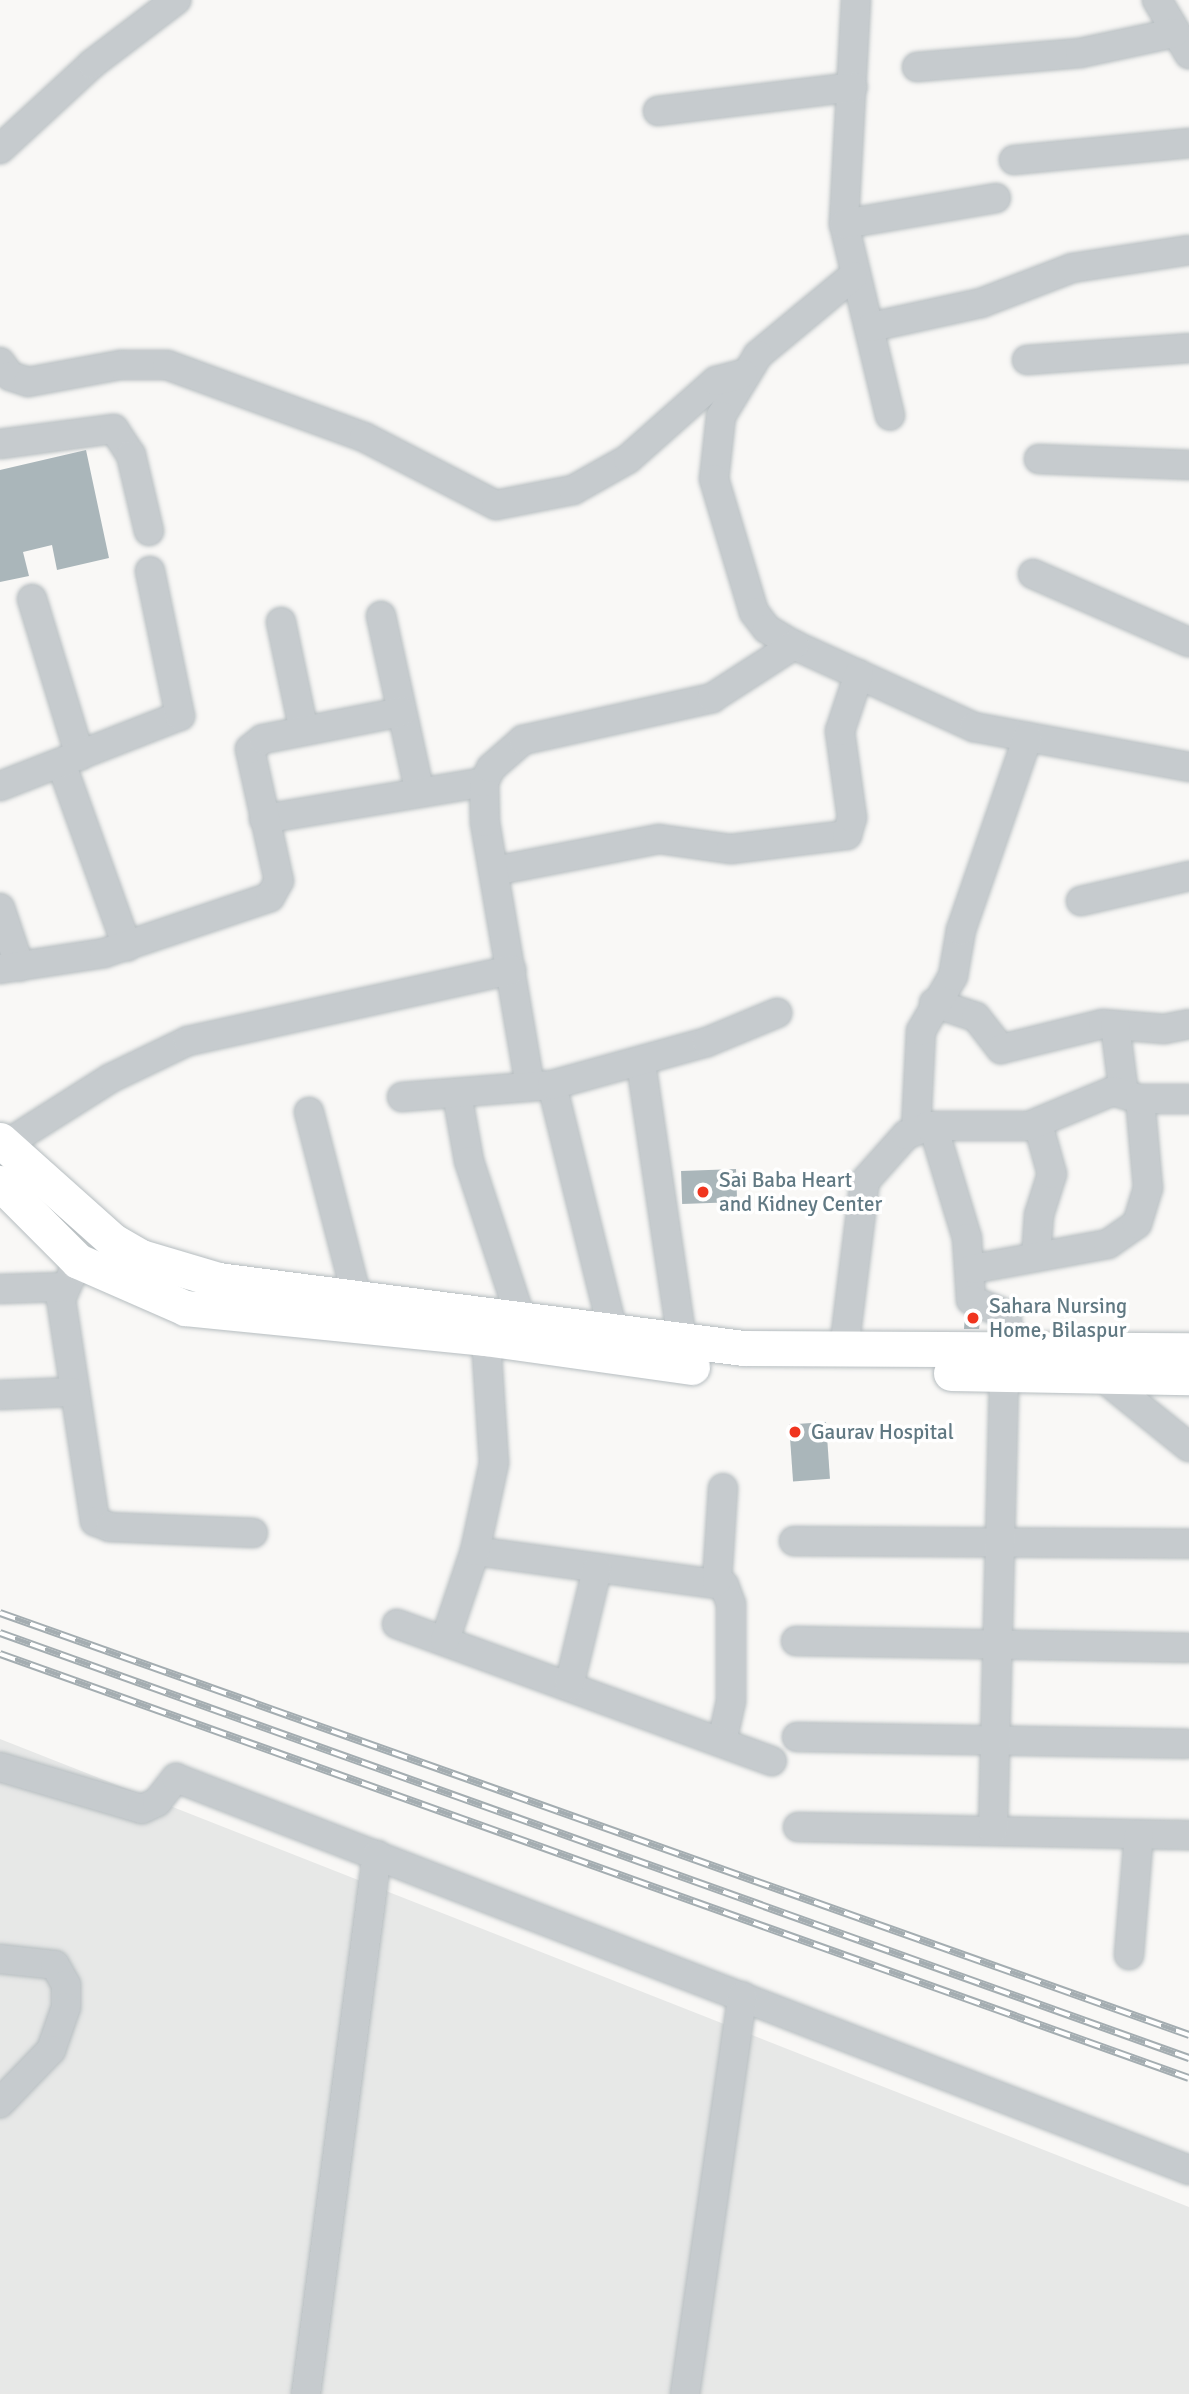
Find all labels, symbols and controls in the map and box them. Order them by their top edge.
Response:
place label: Sai Baba Heart and Kidney Center [719,1167,882,1217]
marker: Sai Baba Heart and Kidney Center [693,1182,713,1202]
place label: Sahara Nursing Home, Bilaspur [989,1293,1127,1343]
marker: Sahara Nursing Home, Bilaspur [963,1308,983,1328]
place label: Gaurav Hospital [811,1419,954,1445]
marker: Gaurav Hospital [785,1422,805,1442]

